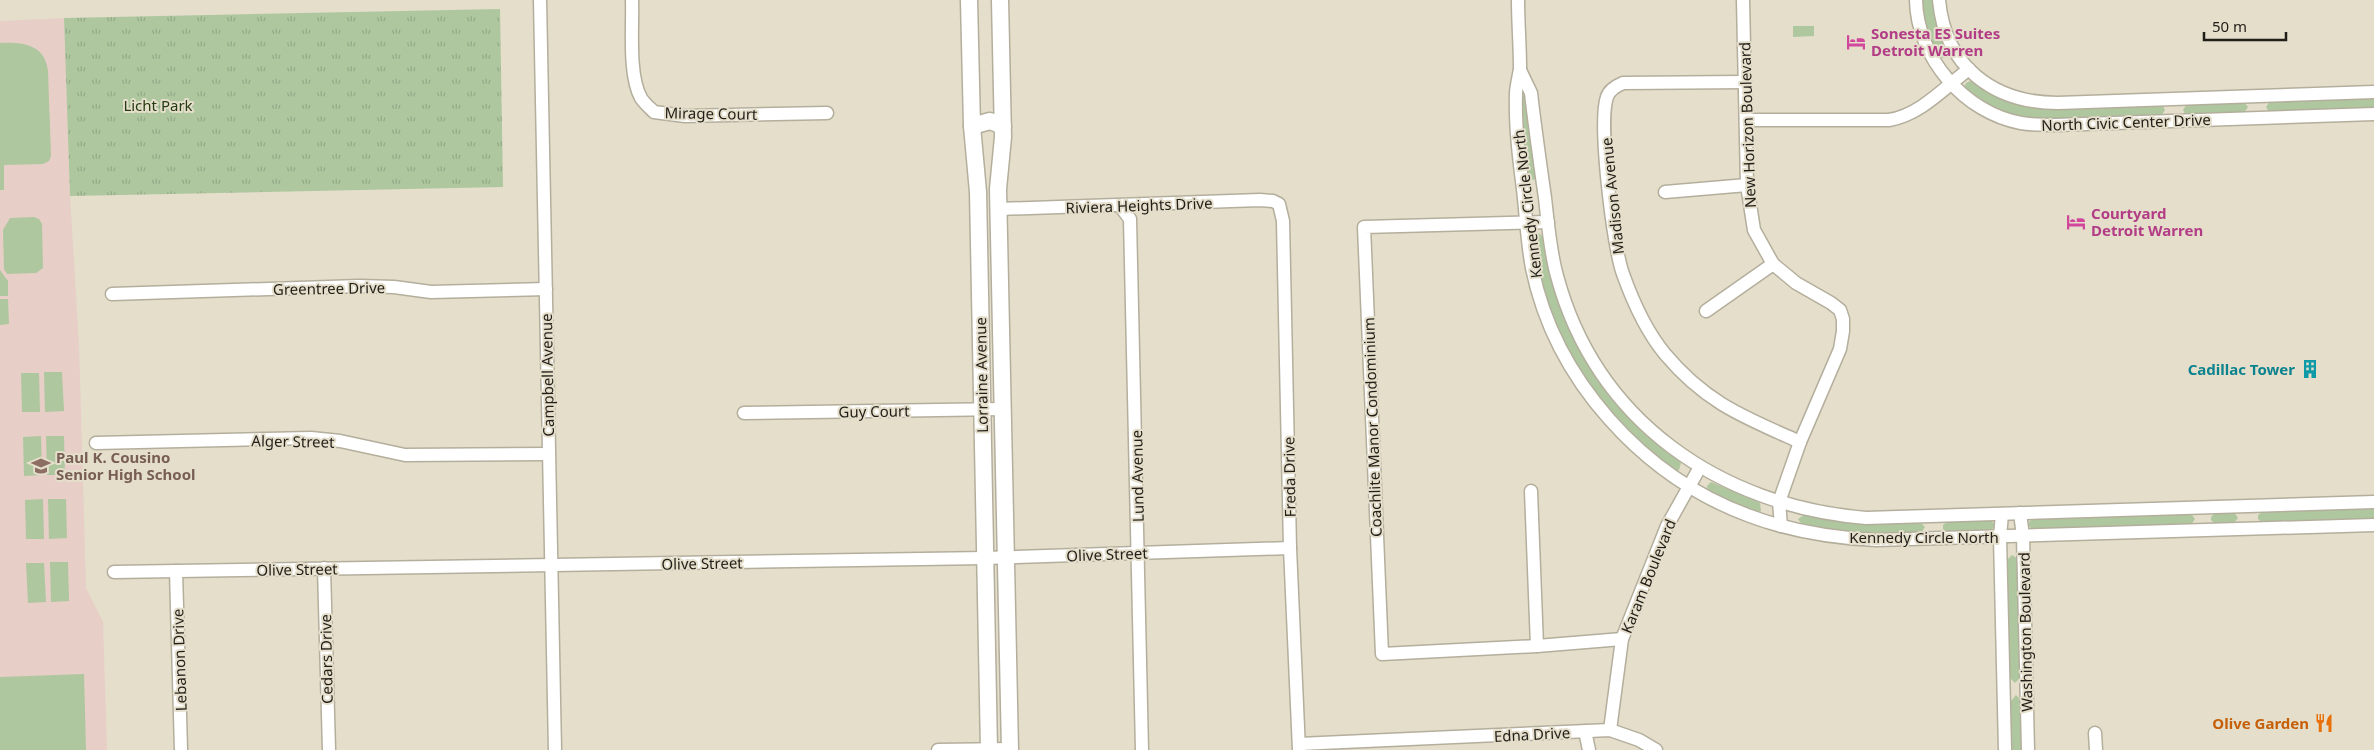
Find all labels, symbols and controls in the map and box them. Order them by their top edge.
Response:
scale bar [2204,10,2286,42]
text: 50 m [2212,16,2247,36]
place label: Sonesta ES Suites Detroit Warren [1871,23,2000,60]
hotel icon: Sonesta ES Suites Detroit Warren [1845,31,1867,53]
street label: New Horizon Boulevard [1734,42,1760,208]
park label: Licht Park [123,95,193,115]
street label: Mirage Court [664,102,758,124]
street label: North Civic Center Drive [2041,109,2211,135]
street label: Kennedy Circle North [1508,129,1546,279]
street label: Madison Avenue [1596,137,1628,255]
street label: Riviera Heights Drive [1065,192,1213,218]
place label: Courtyard Detroit Warren [2091,203,2203,240]
hotel icon: Courtyard Detroit Warren [2065,211,2087,233]
street label: Greentree Drive [273,277,385,299]
street label: Campbell Avenue [536,313,558,437]
street label: Lorraine Avenue [970,317,992,433]
street label: Coachlite Manor Condominium [1358,317,1386,537]
building icon: Cadillac Tower [2299,358,2321,380]
place label: Cadillac Tower [2188,359,2295,379]
street label: Guy Court [838,400,910,422]
street label: Alger Street [251,430,335,452]
street label: Lund Avenue [1126,430,1148,522]
street label: Freda Drive [1278,436,1300,518]
place label: Paul K. Cousino Senior High School [56,447,196,484]
school or university icon: Paul K. Cousino Senior High School [30,455,52,477]
street label: Karam Boulevard [1616,516,1680,636]
street label: Kennedy Circle North [1849,527,1999,547]
street label: Olive Street [1066,543,1149,565]
street label: Olive Street [661,552,743,574]
street label: Washington Boulevard [2014,552,2036,712]
street label: Olive Street [256,558,338,580]
street label: Lebanon Drive [167,608,191,712]
street label: Cedars Drive [315,614,337,704]
restaurant icon: Olive Garden [2313,712,2335,734]
place label: Olive Garden [2212,713,2309,733]
street label: Edna Drive [1493,722,1571,746]

